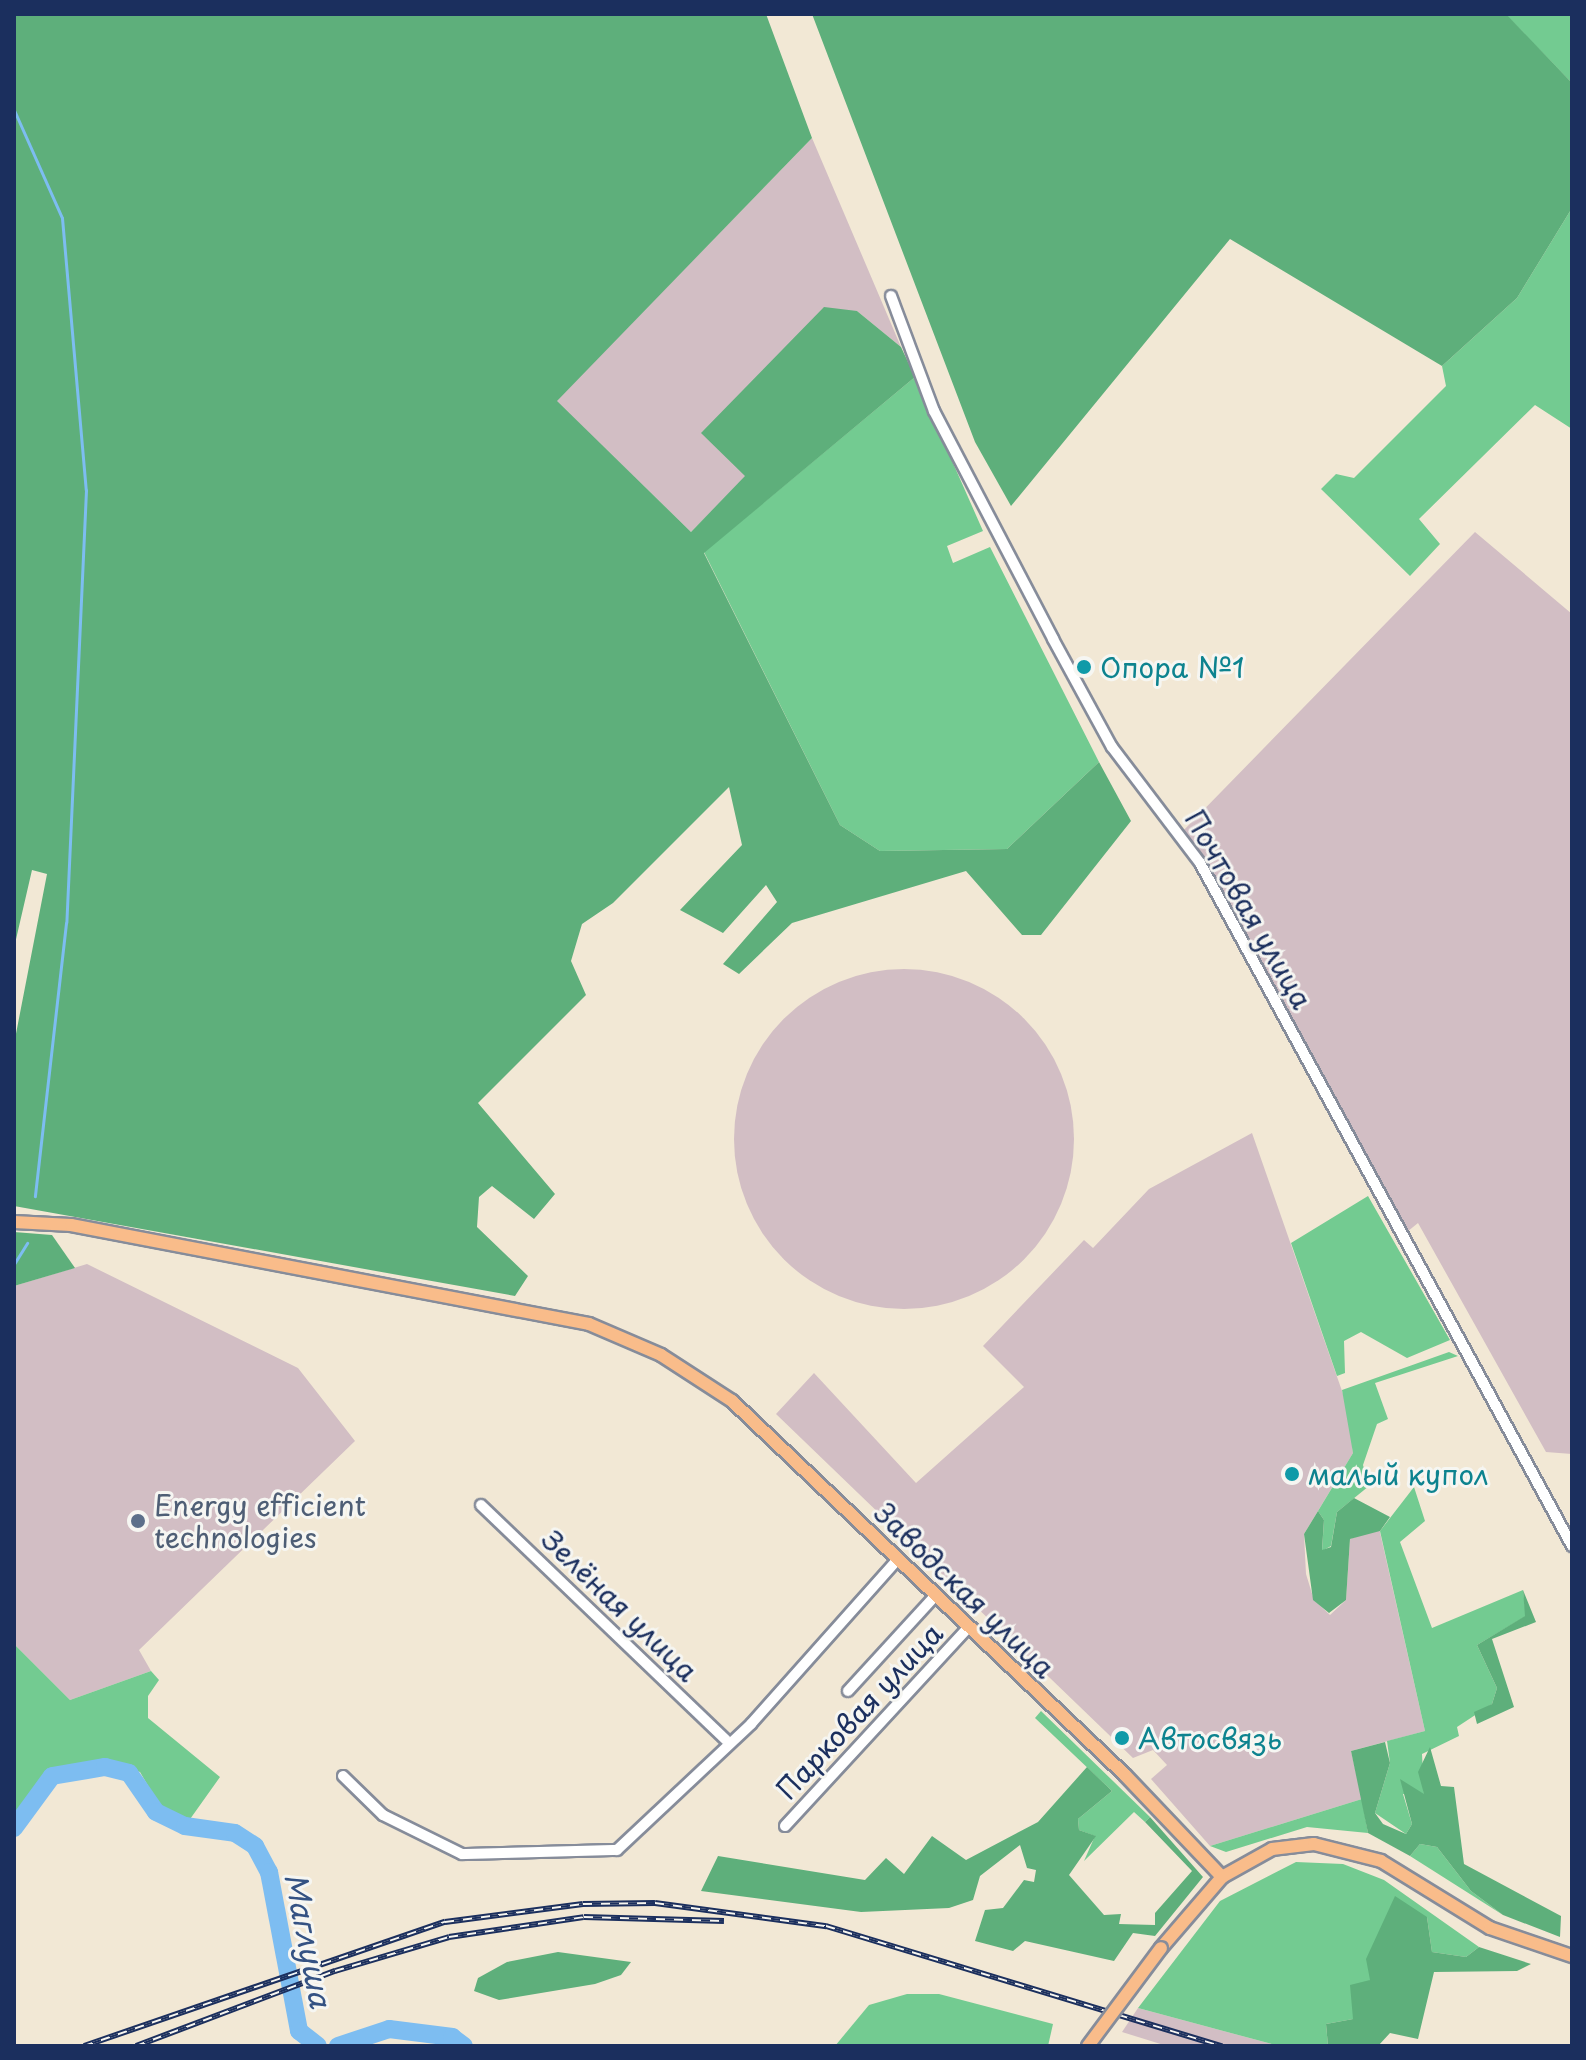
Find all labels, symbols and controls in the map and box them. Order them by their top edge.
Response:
place label: Опора №1 [1100,650,1244,684]
marker: Опора №1 [1075,658,1093,676]
street label: Почтовая улица [1178,804,1320,1014]
place label: малый купол [1308,1457,1489,1491]
marker: малый купол [1283,1465,1301,1483]
place label: Energy efficient technologies [154,1488,368,1554]
street label: Заводская улица [868,1495,1062,1685]
marker: Energy efficient technologies [129,1512,147,1530]
street label: Зелёная улица [535,1522,705,1688]
street label: Парковая улица [769,1616,949,1806]
place label: Автосвязь [1138,1721,1282,1755]
marker: Автосвязь [1113,1729,1131,1747]
water label: Маглуша [278,1869,340,2011]

